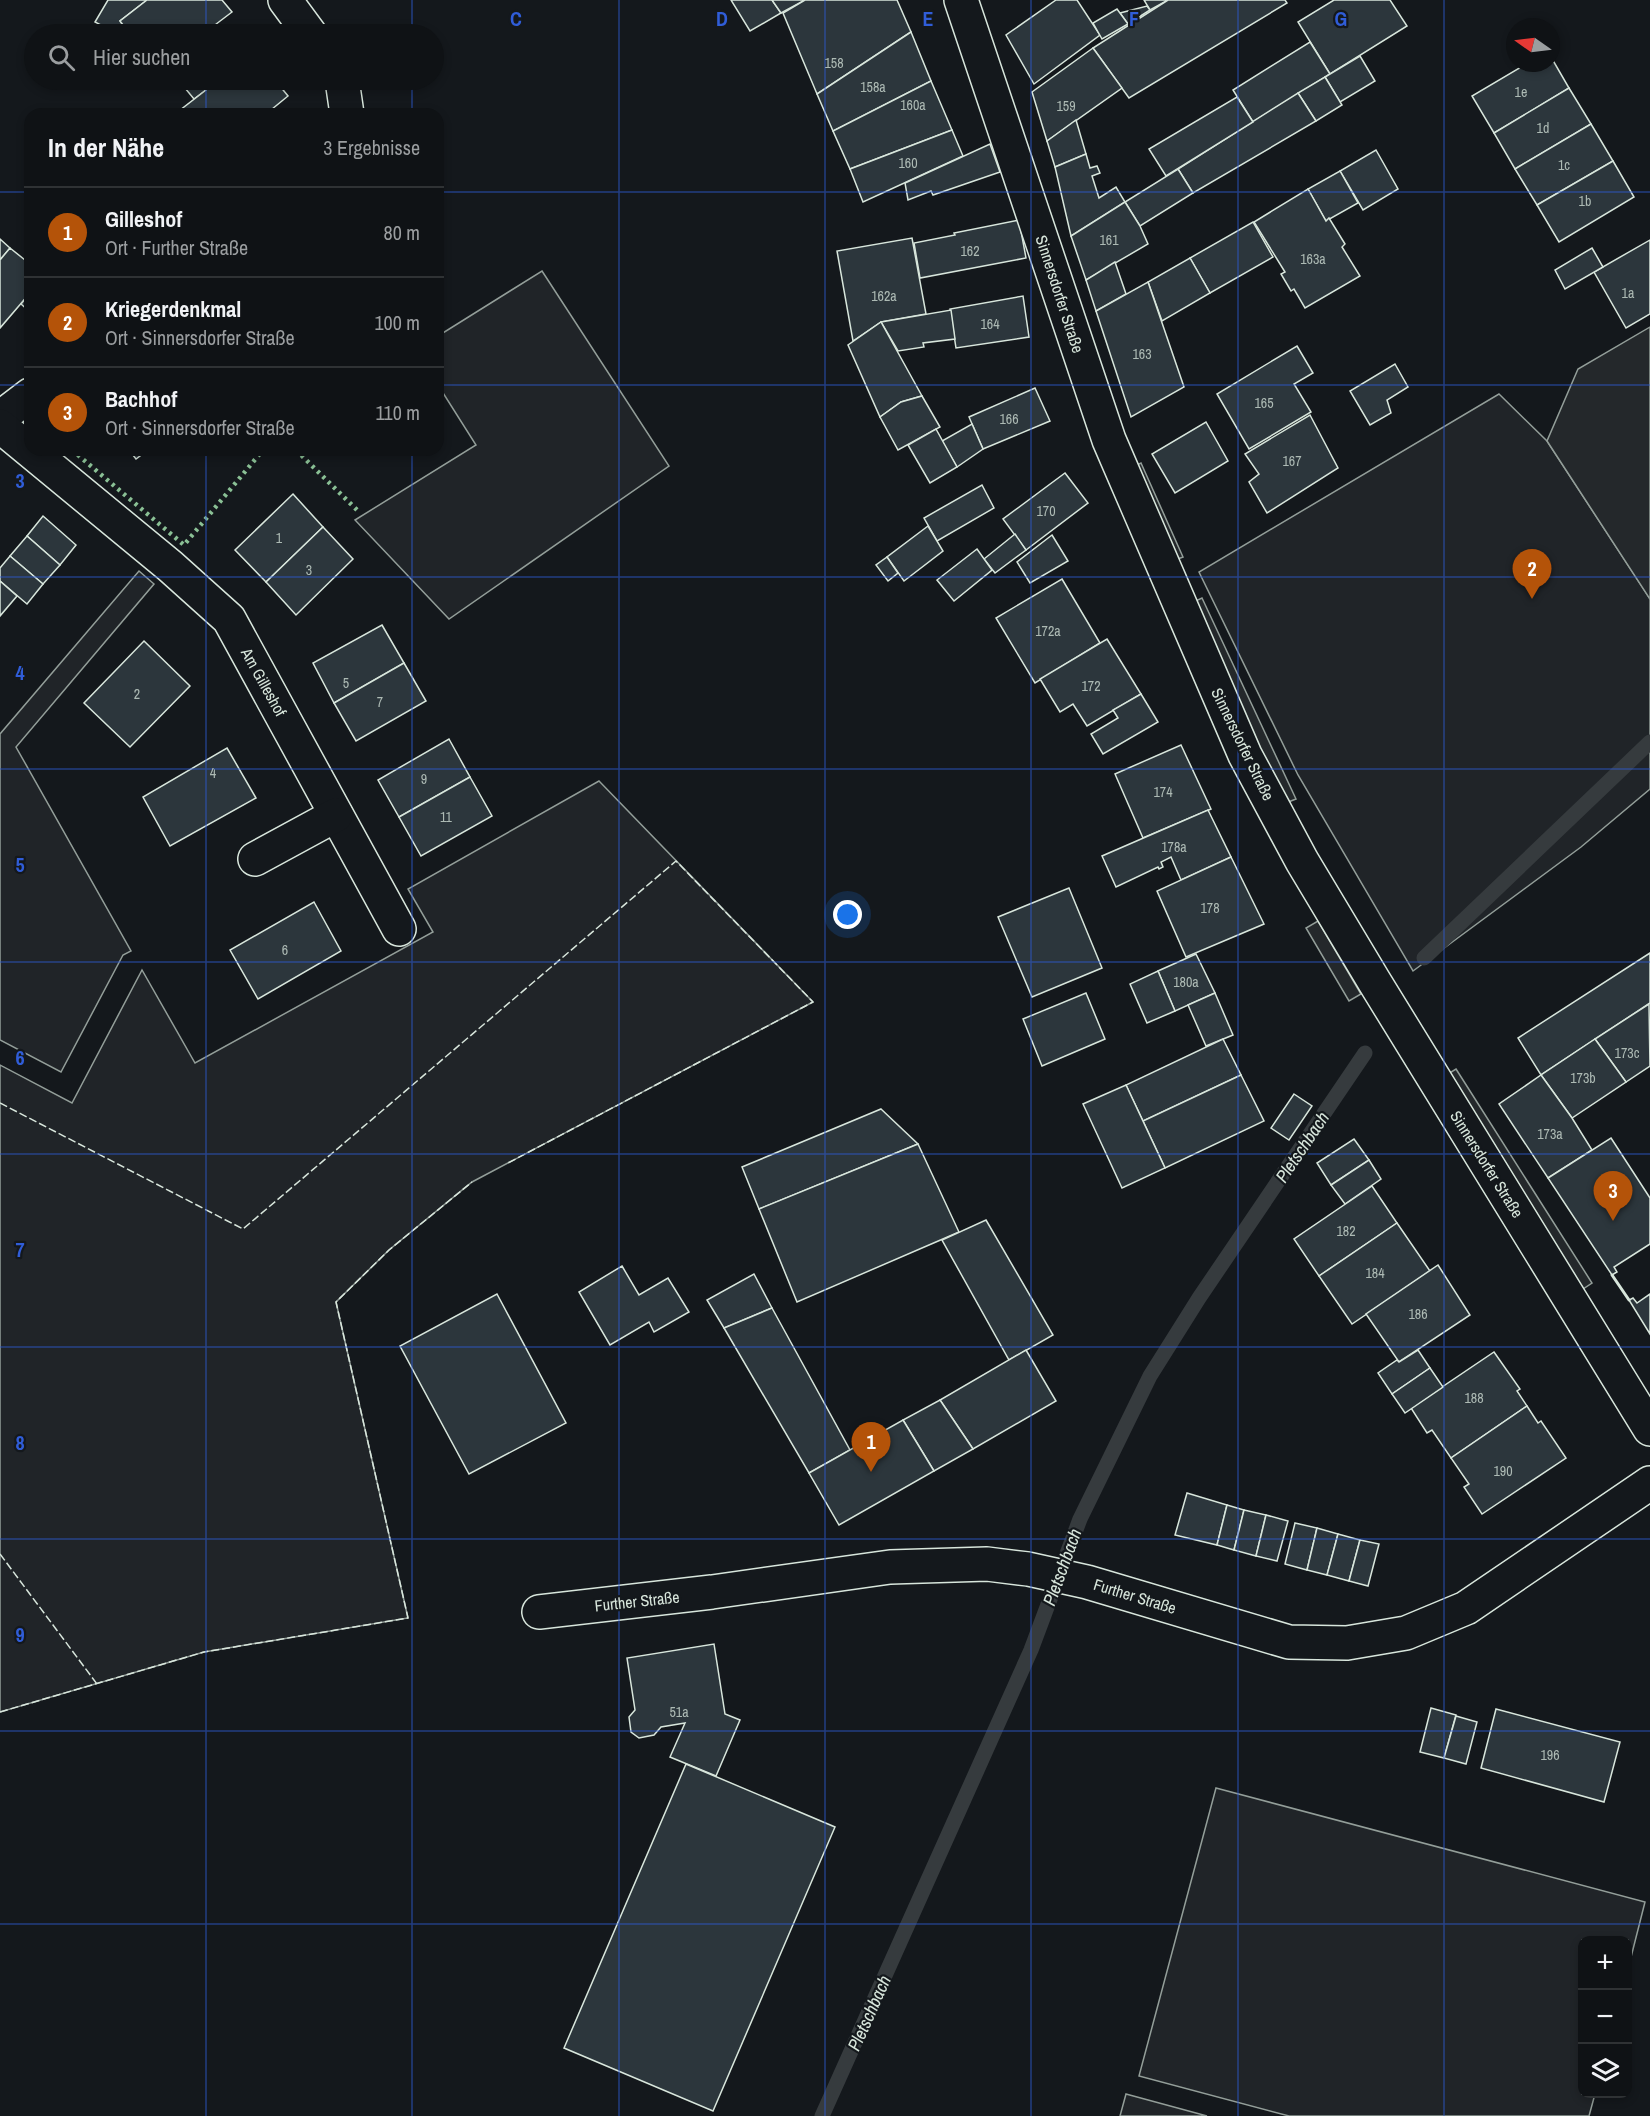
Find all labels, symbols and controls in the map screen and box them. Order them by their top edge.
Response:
text: C [510,5,522,32]
text: D [716,5,728,32]
text: E [923,5,934,32]
text: F [1129,5,1139,32]
text: G [1335,5,1347,32]
north arrow [1506,18,1560,72]
search box [24,24,444,90]
icon: search [45,41,78,74]
text: Hier suchen [93,42,190,72]
house number: 158 [824,54,844,72]
house number: 158a [860,78,886,96]
house number: 1e [1515,83,1527,101]
house number: 160a [900,96,926,114]
house number: 159 [1056,97,1076,115]
house number: 1d [1537,119,1549,137]
text: In der Nähe [48,130,164,165]
text: 3 Ergebnisse [323,134,420,161]
house number: 160 [898,154,918,172]
house number: 1c [1558,156,1570,174]
house number: 1b [1579,192,1591,210]
text: Gilleshof [105,204,182,234]
text: 1 [63,219,72,246]
text: 80 m [384,219,420,246]
house number: 161 [1099,231,1119,249]
street label: Sinnersdorfer Straße [1031,232,1089,356]
text: Ort · Further Straße [105,234,248,261]
house number: 162 [960,242,980,260]
house number: 163a [1300,250,1326,268]
house number: 1a [1622,284,1635,302]
house number: 162a [871,287,897,305]
text: Kriegerdenkmal [105,294,241,324]
text: 2 [63,309,72,336]
text: 100 m [374,309,420,336]
house number: 164 [980,315,1000,333]
text: Ort · Sinnersdorfer Straße [105,324,295,351]
house number: 163 [1132,345,1152,363]
text: Bachhof [105,384,177,414]
house number: 165 [1254,394,1274,412]
text: 3 [63,399,72,426]
text: 110 m [376,399,420,426]
house number: 166 [999,410,1019,428]
text: Ort · Sinnersdorfer Straße [105,414,295,441]
house number: 167 [1282,452,1302,470]
text: 3 [15,467,25,494]
house number: 170 [1036,502,1056,520]
house number: 1 [276,529,283,547]
pin: 2 [1512,550,1552,599]
house number: 3 [306,561,312,579]
house number: 172a [1035,622,1061,640]
street label: Am Gilleshof [236,643,292,720]
text: 4 [15,659,25,686]
house number: 5 [343,674,349,692]
house number: 172 [1081,677,1101,695]
street label: Sinnersdorfer Straße [1206,684,1280,804]
house number: 2 [134,685,140,703]
house number: 7 [377,693,383,711]
house number: 4 [210,764,217,782]
house number: 9 [421,770,427,788]
house number: 174 [1153,783,1173,801]
house number: 11 [440,808,453,826]
house number: 178a [1161,838,1187,856]
text: 5 [15,851,25,878]
house number: 178 [1200,899,1220,917]
your location [833,900,862,929]
house number: 6 [282,941,288,959]
house number: 180a [1173,973,1199,991]
text: 6 [15,1044,25,1071]
house number: 173c [1615,1044,1640,1062]
house number: 173b [1570,1069,1596,1087]
street label: Sinnersdorfer Straße [1445,1106,1529,1222]
water label: Pletschbach [1269,1107,1335,1187]
house number: 173a [1537,1125,1563,1143]
pin: 3 [1594,1172,1632,1221]
house number: 182 [1336,1222,1356,1240]
text: 7 [15,1236,25,1263]
house number: 184 [1365,1264,1385,1282]
house number: 186 [1408,1305,1428,1323]
house number: 188 [1464,1389,1484,1407]
pin: 1 [852,1422,890,1472]
text: 8 [15,1429,25,1456]
house number: 190 [1493,1462,1513,1480]
water label: Pletschbach [1037,1525,1087,1609]
street label: Further Straße [1091,1573,1179,1619]
street label: Further Straße [593,1586,681,1616]
text: 9 [15,1621,25,1648]
house number: 51a [669,1703,689,1721]
house number: 196 [1540,1746,1560,1764]
map controls [1578,1936,1632,2098]
button: + [1578,1936,1632,1990]
water label: Pletschbach [841,1971,897,2055]
button: − [1578,1990,1632,2044]
button: layers [1578,2044,1632,2098]

